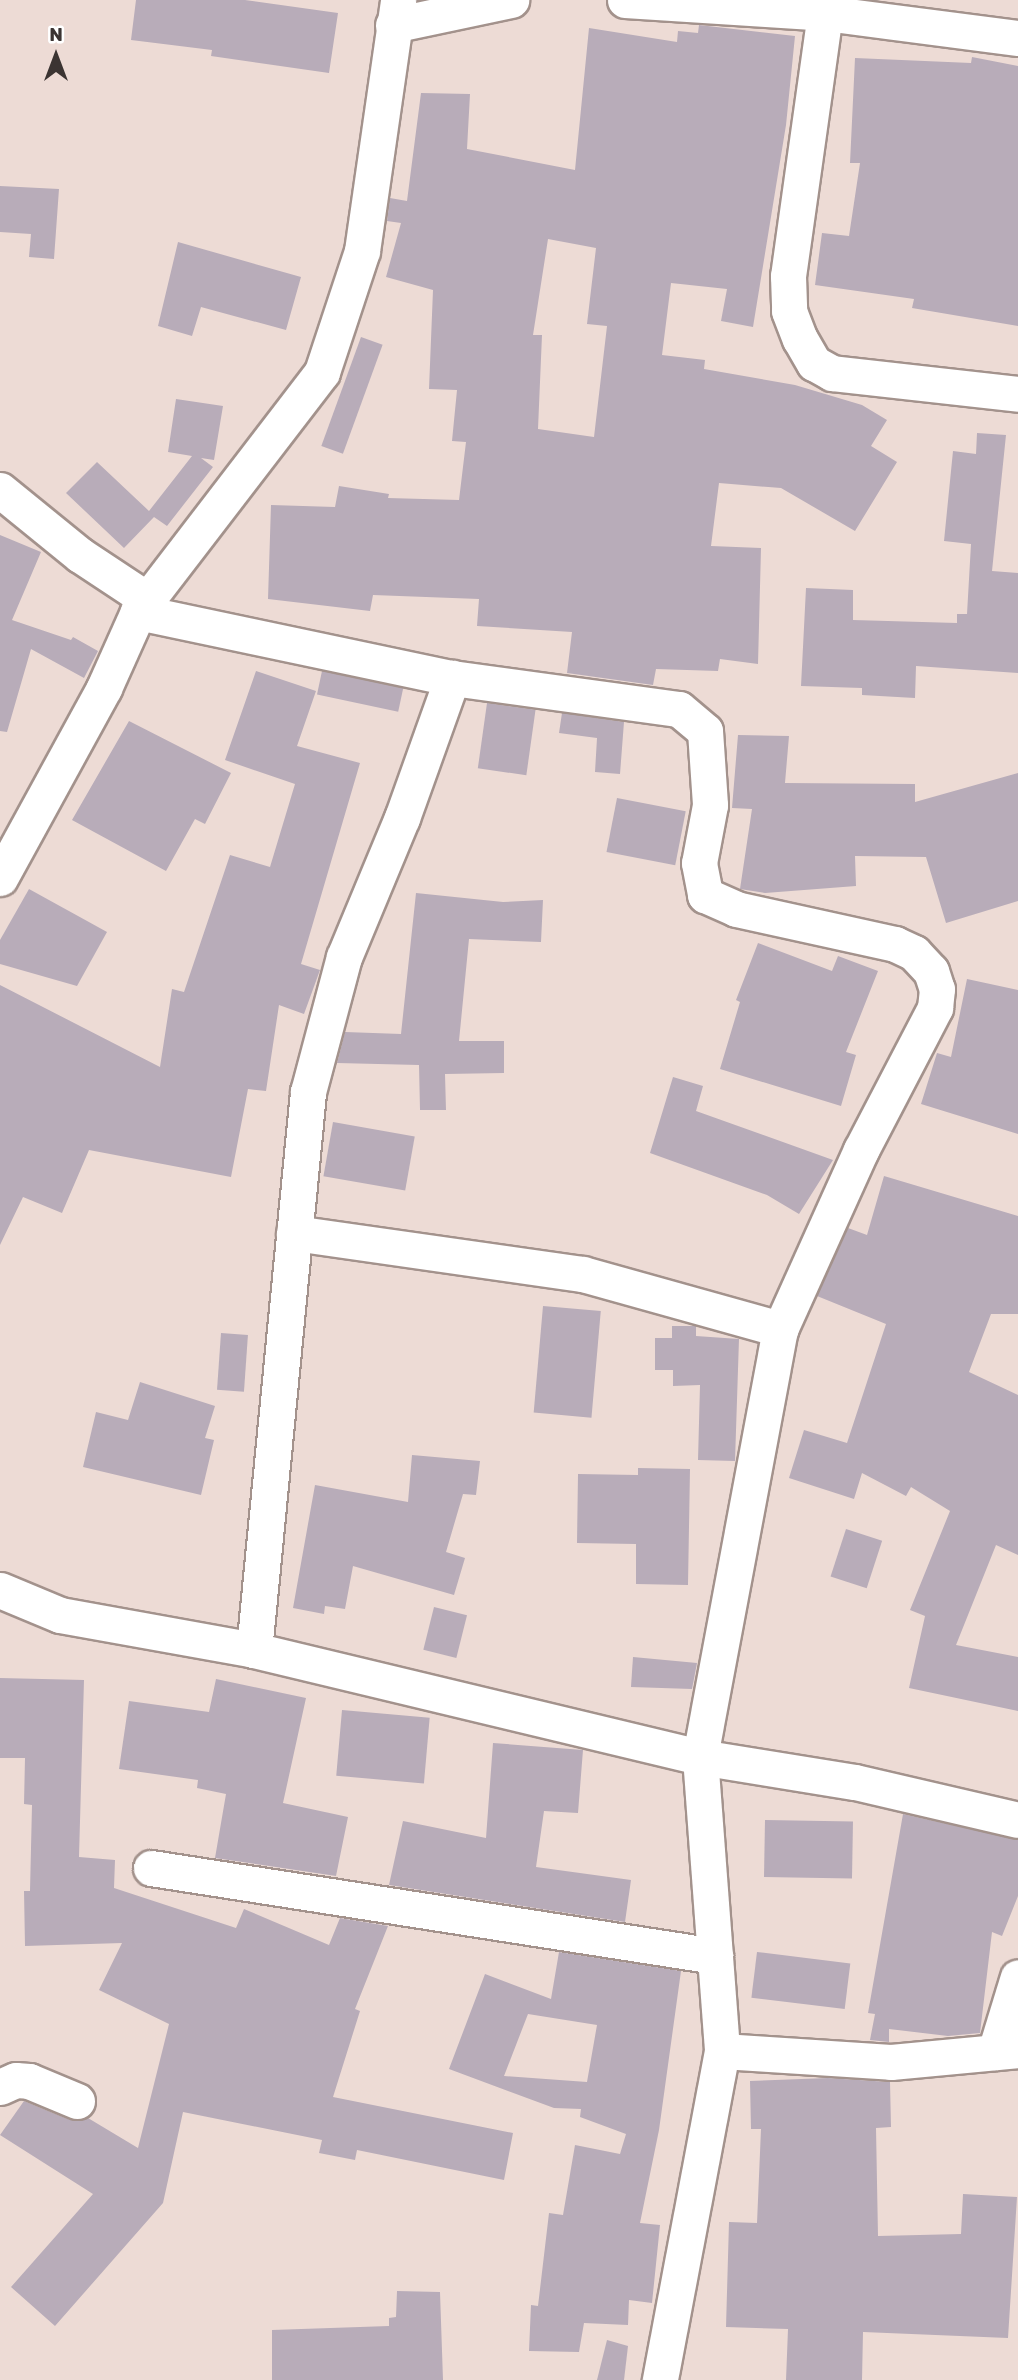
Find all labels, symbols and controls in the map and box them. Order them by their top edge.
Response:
north arrow [21,21,91,91]
text: N [49,23,63,46]

